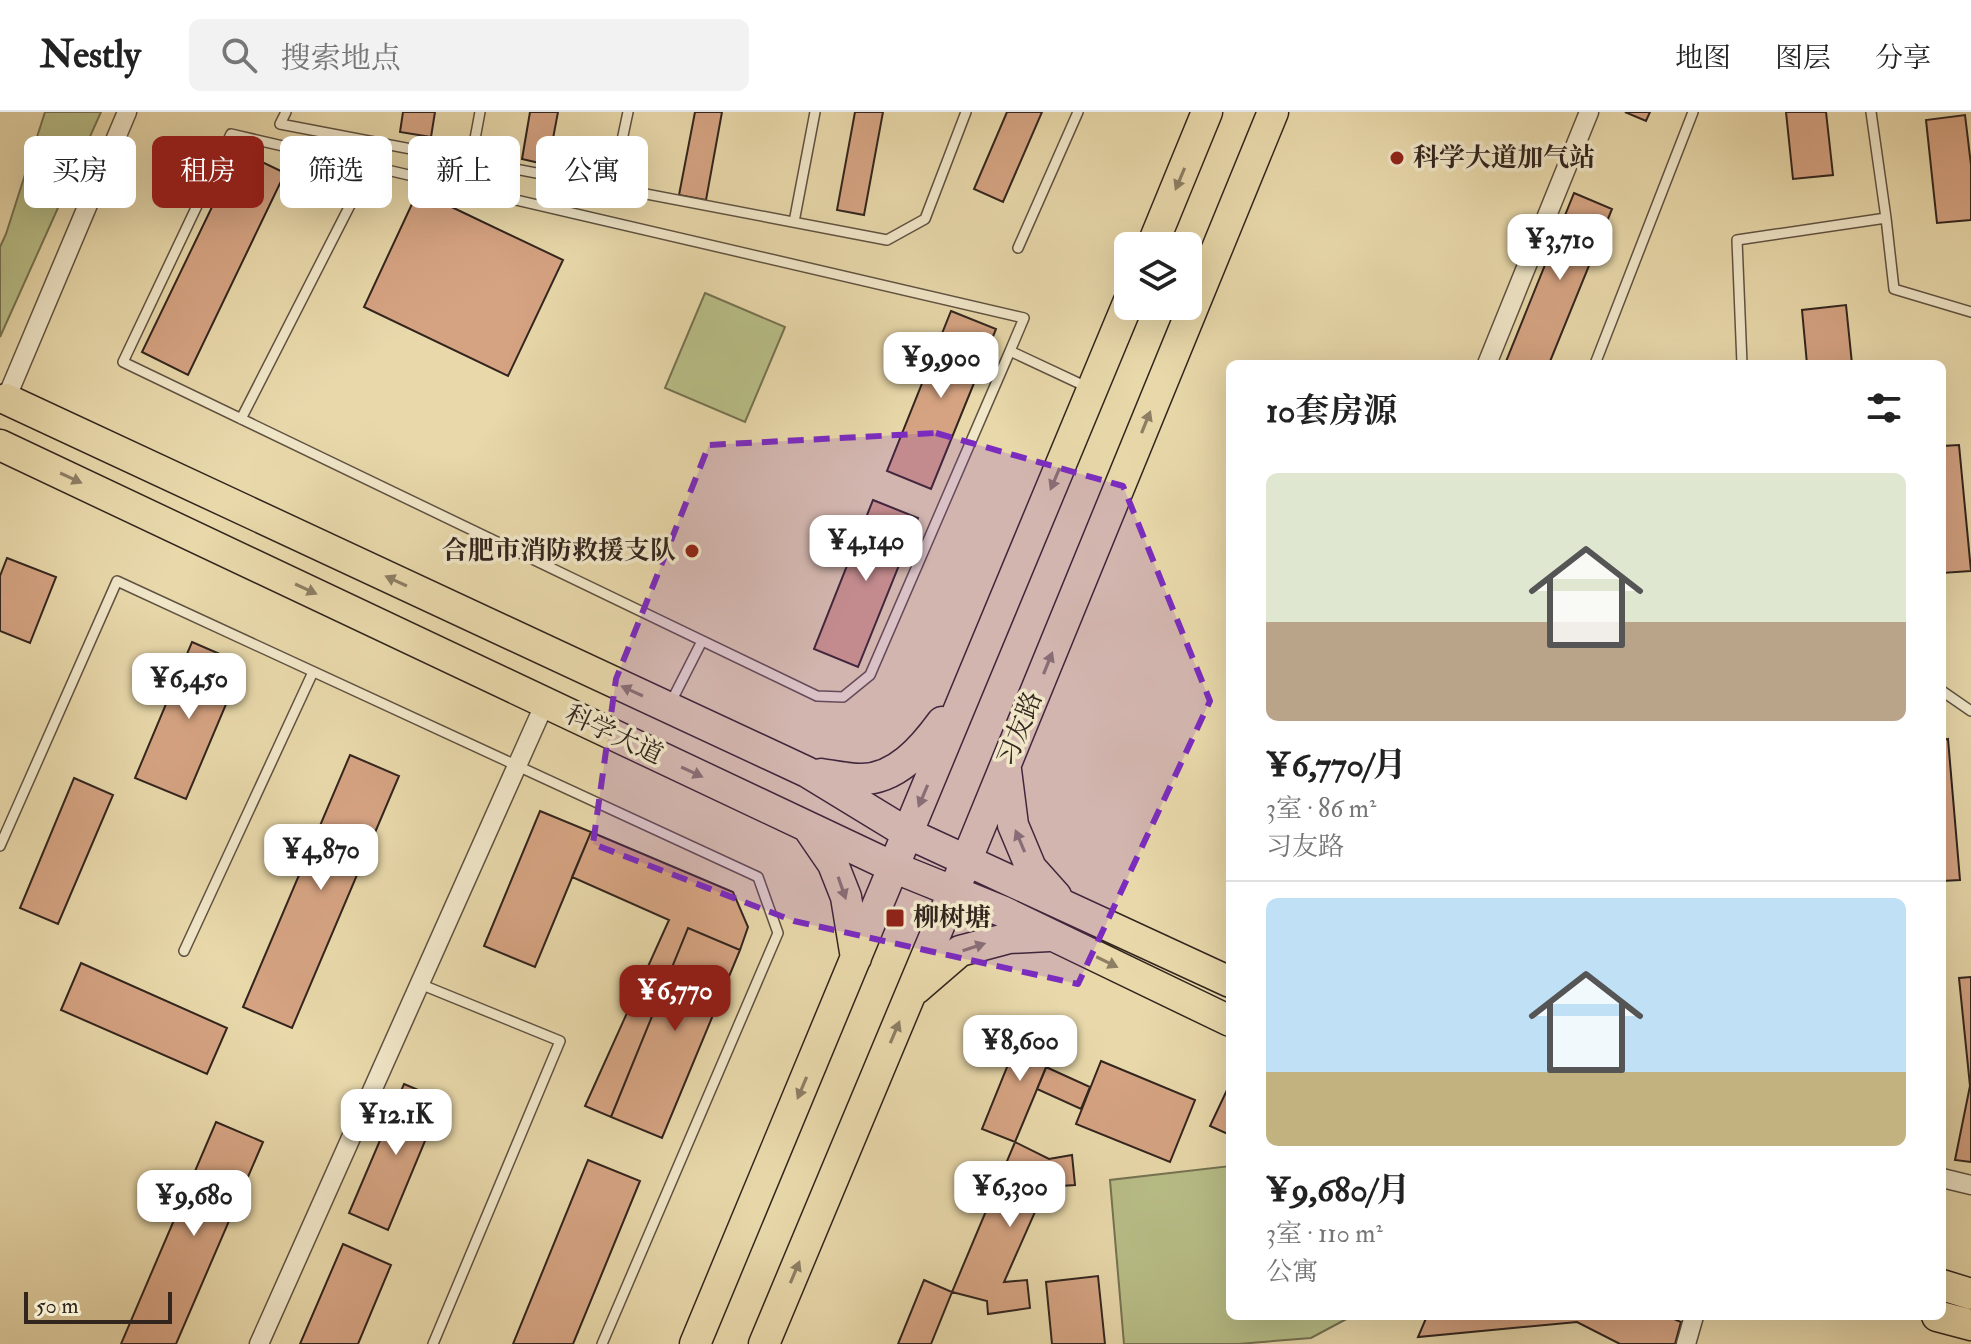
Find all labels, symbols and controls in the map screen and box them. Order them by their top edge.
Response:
search box [189,19,749,91]
text: Nestly [40,31,141,79]
icon: search [217,33,261,77]
text: 搜索地点 [281,40,401,77]
text: 地图 [1675,41,1731,76]
text: 图层 [1775,41,1831,76]
text: 分享 [1875,41,1931,76]
chip: 买房 [24,136,136,208]
chip: 租房 [152,136,264,208]
chip: 筛选 [280,136,392,208]
chip: 新上 [408,136,520,208]
chip: 公寓 [536,136,648,208]
place label: 科学大道加气站 [1413,142,1595,174]
marker: 科学大道加气站 [1388,149,1406,167]
one-way arrow [1173,167,1186,191]
pin: ¥3,710 [1495,214,1625,282]
text: ¥3,710 [1525,224,1595,256]
map controls [1114,232,1202,320]
button: layers [1114,232,1202,320]
pin: ¥9,900 [876,332,1006,400]
text: ¥9,900 [901,342,981,374]
icon: filters [1862,386,1906,430]
text: 10套房源 [1266,390,1397,433]
one-way arrow [1140,410,1153,434]
one-way arrow [1048,467,1061,491]
one-way arrow [59,471,82,485]
pin: ¥4,140 [801,515,931,583]
text: ¥4,140 [828,525,904,557]
icon: home [1514,525,1658,669]
place label: 合肥市消防救援支队 [442,535,676,567]
marker: 合肥市消防救援支队 [683,542,701,560]
one-way arrow [384,574,408,588]
one-way arrow [294,582,317,596]
one-way arrow [1041,651,1054,674]
pin: ¥6,450 [124,653,254,721]
text: ¥6,450 [150,663,228,695]
one-way arrow [620,684,644,698]
street label: 习友路 [991,687,1049,771]
street label: 科学大道 [560,699,668,771]
text: ¥6,770/月 [1266,744,1407,787]
one-way arrow [681,765,704,779]
one-way arrow [916,784,929,808]
text: 3室 · 86 m² [1266,793,1376,825]
pin: ¥4,870 [256,824,386,892]
one-way arrow [1013,829,1026,853]
text: 习友路 [1266,831,1344,863]
text: ¥4,870 [282,834,360,866]
one-way arrow [837,877,849,901]
place label: 柳树塘 [913,902,991,934]
marker: 柳树塘 [884,907,906,929]
one-way arrow [962,940,986,953]
icon: home [1514,950,1658,1094]
one-way arrow [1096,955,1119,968]
pin: ¥6,770 [610,965,740,1033]
text: ¥6,770 [638,975,712,1007]
pin: ¥8,600 [955,1015,1085,1083]
one-way arrow [889,1020,902,1044]
text: ¥8,600 [981,1025,1059,1057]
one-way arrow [795,1076,808,1100]
pin: ¥12.1K [331,1089,461,1157]
text: ¥12.1K [359,1099,433,1131]
pin: ¥6,300 [945,1161,1075,1229]
text: ¥9,680/月 [1266,1169,1410,1212]
pin: ¥9,680 [129,1170,259,1238]
text: ¥6,300 [972,1171,1048,1203]
text: ¥9,680 [155,1180,233,1212]
text: 3室 · 110 m² [1266,1218,1383,1250]
text: 公寓 [1266,1256,1318,1288]
one-way arrow [788,1260,801,1284]
scale bar [24,1288,172,1324]
text: 50 m [36,1292,78,1320]

